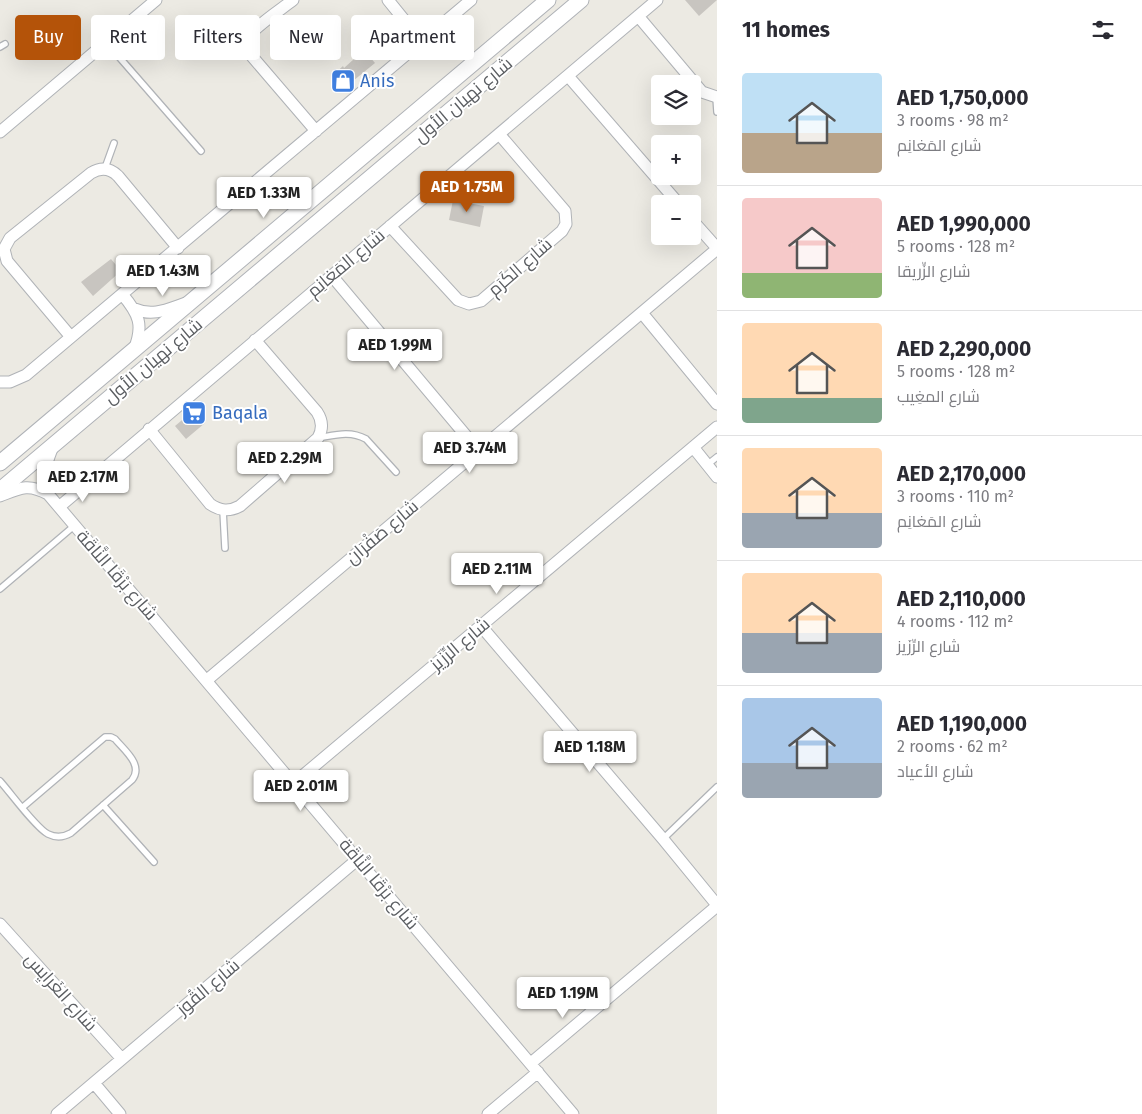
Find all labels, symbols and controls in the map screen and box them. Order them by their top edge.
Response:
chip: Buy [15,15,81,60]
chip: Rent [91,15,165,60]
chip: Filters [175,15,260,60]
chip: New [270,15,341,60]
chip: Apartment [351,15,474,60]
icon: filters [1089,16,1117,44]
text: 11 homes [742,17,830,43]
street label: شارع نهيان الأول [409,52,517,148]
shop icon: Anis [330,68,356,94]
place label: Anis [360,70,394,92]
map controls [651,75,701,245]
button: layers [651,75,701,125]
text: AED 1,750,000 [897,85,1029,111]
icon: home [782,93,842,153]
text: 3 rooms · 98 m² [897,111,1009,130]
button: + [651,135,701,185]
text: شارع المَغانِم [897,136,981,155]
pin: AED 1.75M [410,170,524,213]
pin: AED 1.33M [207,176,321,219]
text: AED 1.75M [431,177,503,196]
text: AED 1.33M [228,183,300,202]
button: − [651,195,701,245]
text: AED 1,990,000 [897,211,1031,237]
icon: home [782,218,842,278]
street label: شارع المَغانِم [303,224,390,303]
street label: شارع الكَرَم [483,233,557,302]
text: 5 rooms · 128 m² [897,237,1015,256]
pin: AED 1.43M [106,254,220,297]
text: AED 1.43M [127,261,199,280]
text: شارع الزِّريقا [897,262,970,281]
street label: شارع نهيان الأول [99,313,207,409]
pin: AED 1.99M [338,328,452,371]
text: AED 1.99M [358,335,432,354]
text: AED 2,290,000 [897,336,1031,362]
icon: home [782,343,842,403]
text: 5 rooms · 128 m² [897,362,1015,381]
text: شارع المغِيب [897,387,980,406]
supermarket icon: Baqala [181,400,207,426]
place label: Baqala [212,402,268,424]
pin: AED 3.74M [413,432,527,474]
text: AED 3.74M [434,438,506,457]
pin: AED 2.29M [228,442,342,484]
text: AED 2.29M [248,448,322,467]
pin: AED 2.17M [26,460,140,503]
text: AED 2,170,000 [897,461,1026,487]
text: AED 2.17M [48,467,118,486]
icon: home [782,468,842,528]
text: 3 rooms · 110 m² [897,487,1014,506]
street label: شارع صَفْرَان [341,495,423,570]
text: شارع المَغانِم [897,512,981,531]
street label: شارع بَرْقَا النَّاقَة [71,525,163,625]
pin: AED 2.11M [440,552,554,595]
text: AED 2.11M [462,559,532,578]
text: AED 2,110,000 [897,586,1026,612]
icon: home [782,593,842,653]
text: 4 rooms · 112 m² [897,612,1013,631]
street label: شارع الرِّزَيز [425,613,495,677]
text: شارع الرِّزَيز [897,637,960,656]
text: AED 1,190,000 [897,711,1027,737]
icon: home [782,718,842,778]
pin: AED 1.18M [533,730,647,773]
text: AED 1.18M [554,737,626,756]
text: 2 rooms · 62 m² [897,737,1008,756]
text: شارع الأعياد [897,762,973,781]
pin: AED 2.01M [244,770,358,812]
text: AED 2.01M [265,776,337,795]
street label: شارع بَرْقَا النَّاقَة [334,833,424,935]
street label: شارع الغَرايِس [19,948,102,1037]
street label: شارع القُوز [171,954,245,1021]
pin: AED 1.19M [506,976,620,1019]
text: AED 1.19M [528,983,598,1002]

